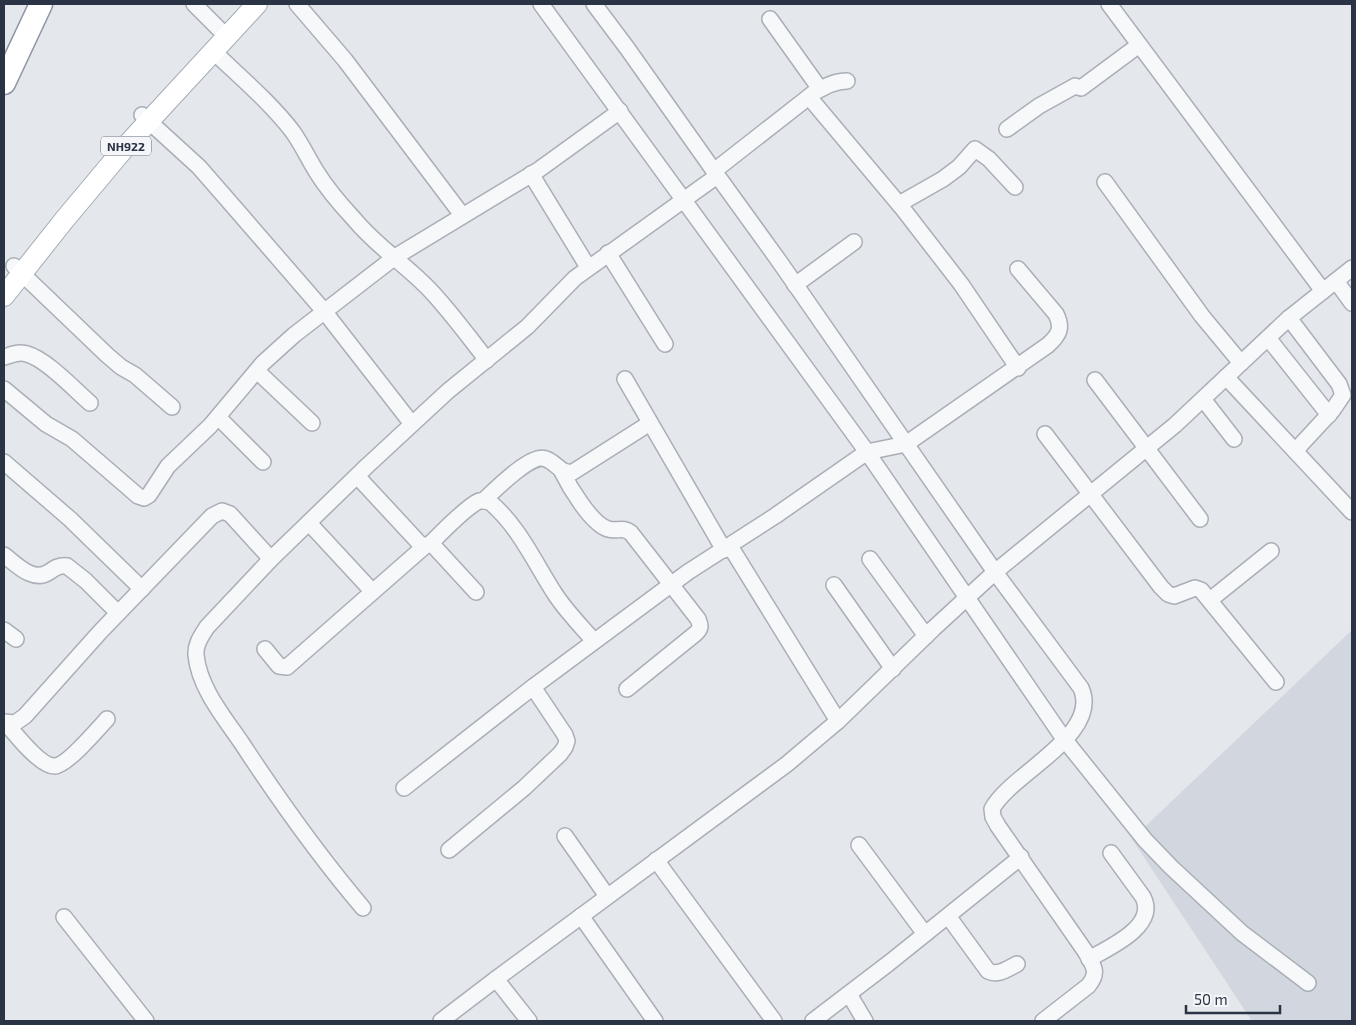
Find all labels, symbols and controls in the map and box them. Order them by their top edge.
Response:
road number: NH922 [101,136,151,156]
scale bar [1186,982,1280,1014]
text: 50 m [1194,990,1228,1008]

